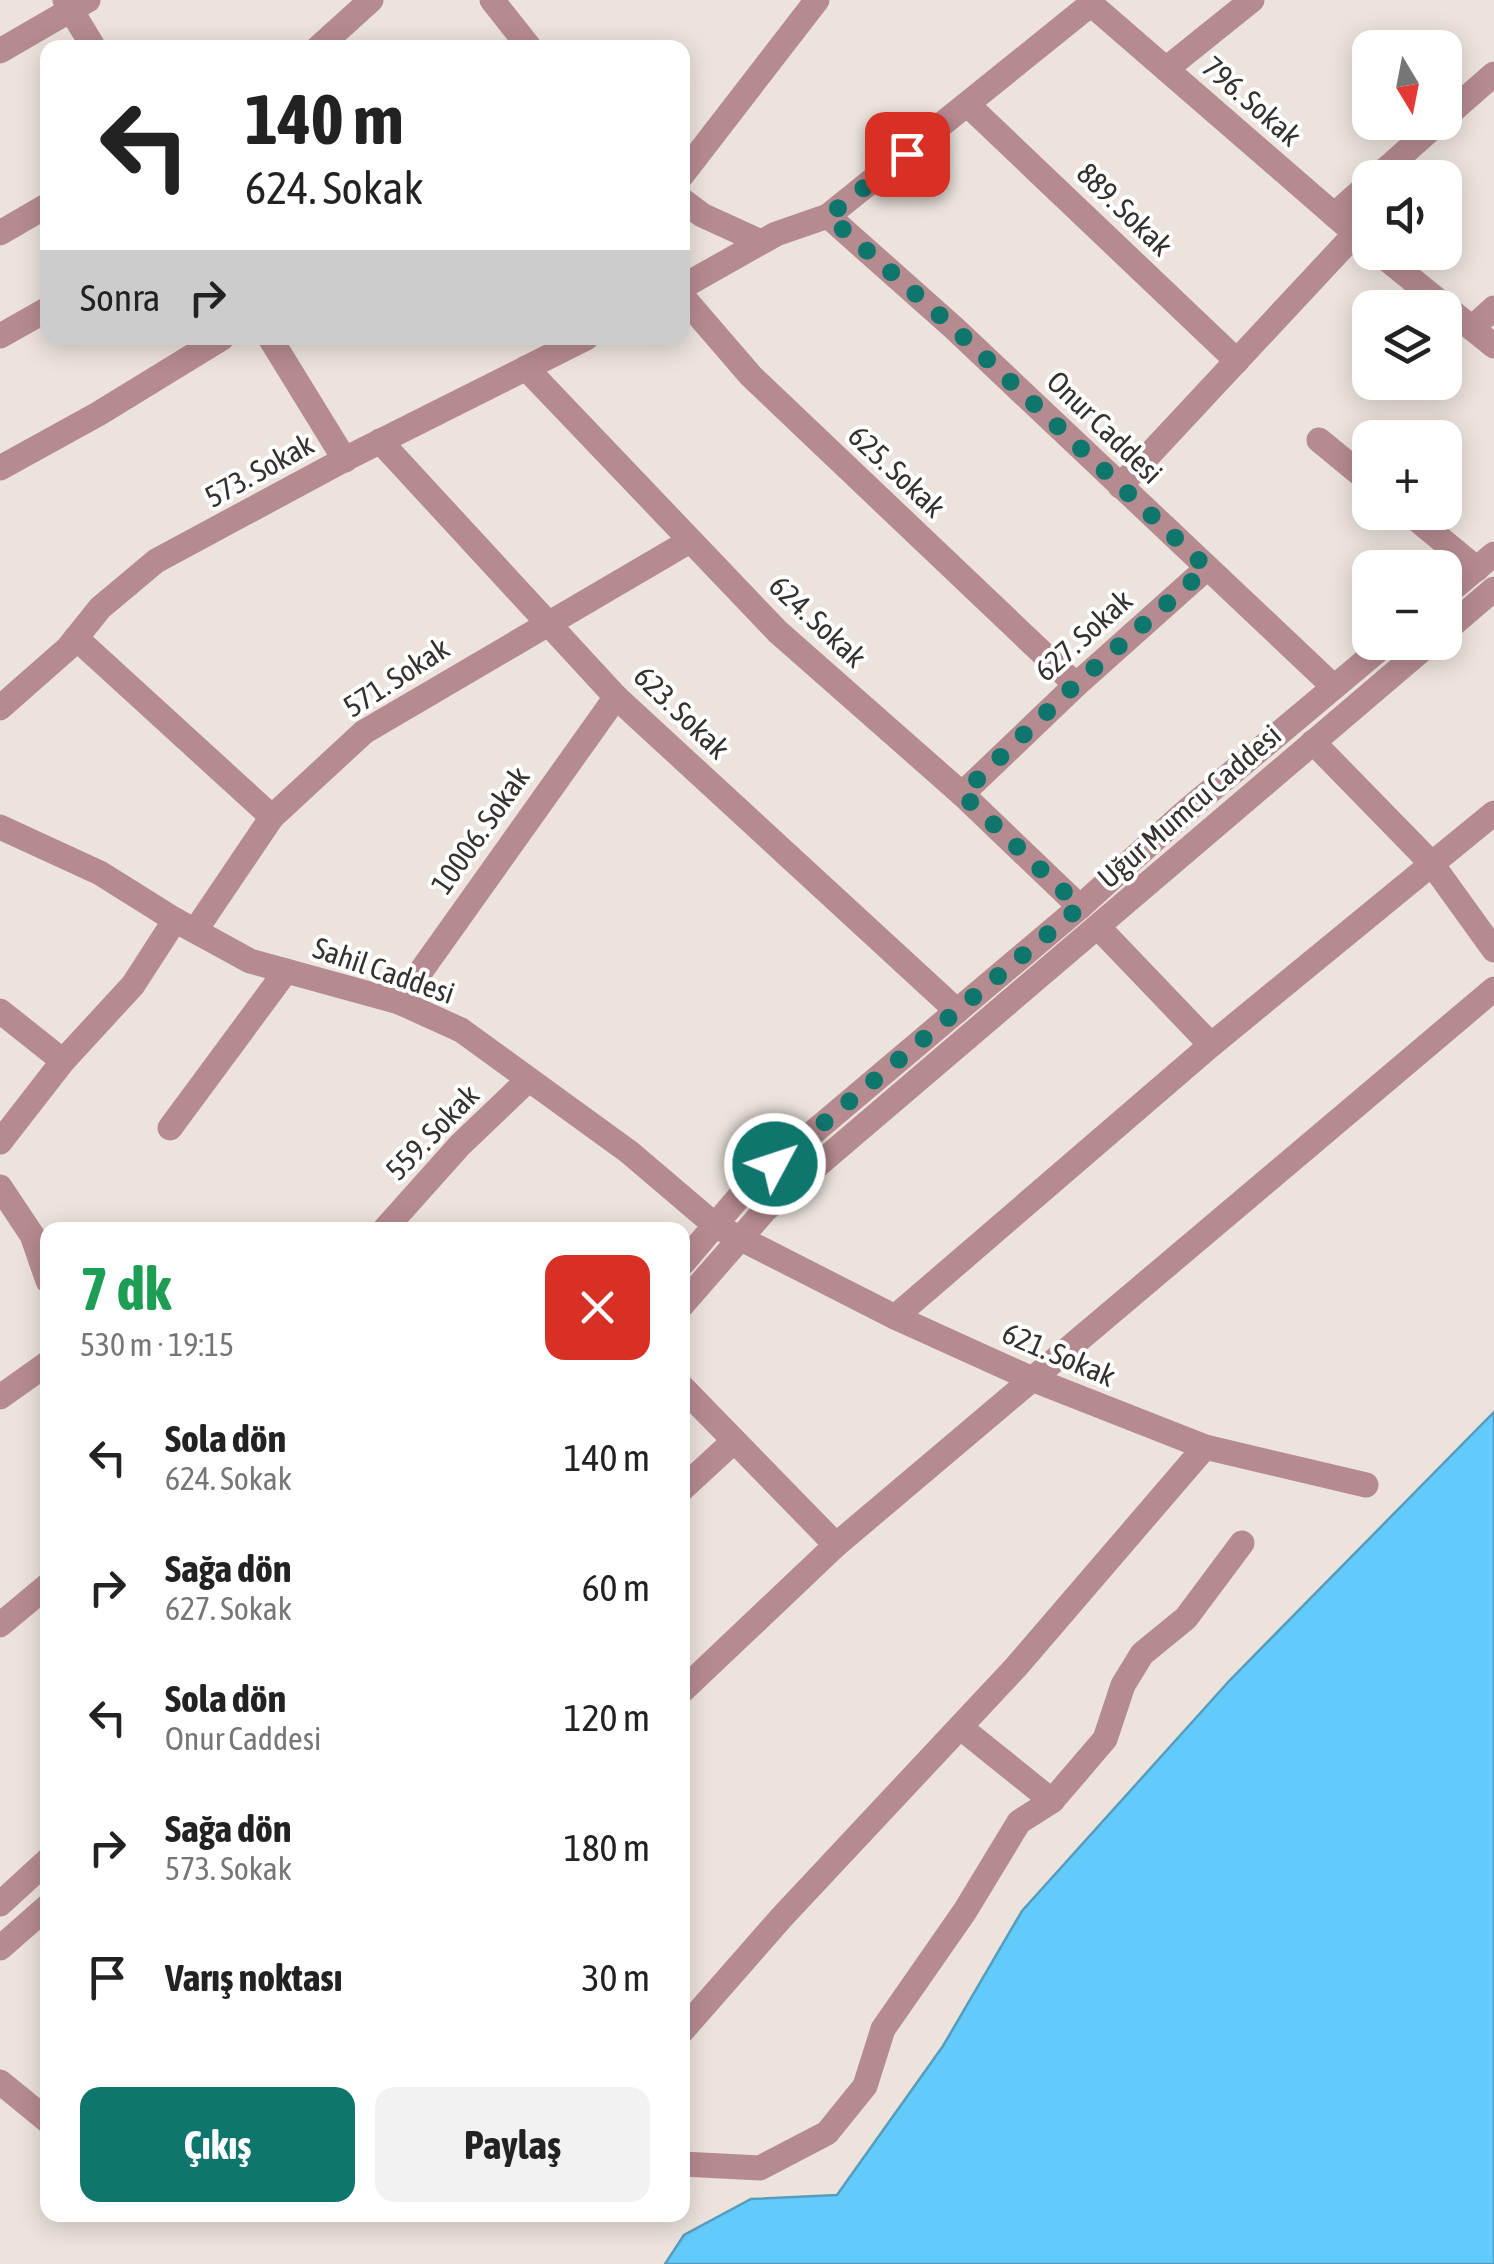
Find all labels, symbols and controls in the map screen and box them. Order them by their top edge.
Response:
north arrow [1352,30,1462,140]
map controls [1352,30,1462,660]
street label: 796. Sokak [1196,49,1308,153]
text: 140 m [245,79,404,159]
icon: left [80,80,210,210]
pin [865,112,950,197]
icon: arrive [880,127,935,182]
street label: 889. Sokak [1070,156,1180,262]
button: sound [1352,160,1462,270]
text: 624. Sokak [245,162,423,214]
icon: right [180,270,235,325]
text: Sonra [80,276,160,319]
button: layers [1352,290,1462,400]
street label: Onur Caddesi [1040,364,1170,490]
street label: 625. Sokak [842,418,952,524]
button: + [1352,420,1462,530]
street label: 573. Sokak [199,426,319,514]
button: − [1352,550,1462,660]
street label: 624. Sokak [763,568,873,674]
street label: 627. Sokak [1027,583,1139,687]
street label: 571. Sokak [337,630,455,724]
street label: 623. Sokak [627,659,737,765]
street label: Uğur Mumcu Caddesi [1091,717,1287,895]
street label: 10006. Sokak [424,760,536,900]
street label: Sahil Caddesi [309,930,459,1010]
street label: 559. Sokak [379,1077,485,1187]
position arrow [723,1112,827,1216]
text: 7 dk [80,1254,171,1323]
button: close [545,1255,650,1360]
street label: 621. Sokak [998,1315,1120,1393]
text: 530 m · 19:15 [80,1326,234,1363]
text: Sola dön [165,1417,286,1460]
icon: left [80,1430,135,1485]
text: 140 m [564,1436,650,1479]
text: 624. Sokak [165,1460,292,1497]
text: Sağa dön [165,1547,291,1590]
icon: right [80,1560,135,1615]
text: 60 m [582,1566,650,1609]
text: 627. Sokak [165,1590,292,1627]
text: Sola dön [165,1677,286,1720]
icon: left [80,1690,135,1745]
text: 120 m [564,1696,650,1739]
text: Onur Caddesi [165,1720,321,1757]
text: Sağa dön [165,1807,291,1850]
icon: right [80,1820,135,1875]
text: 180 m [564,1826,650,1869]
text: 573. Sokak [165,1850,292,1887]
icon: arrive [80,1950,135,2005]
text: Varış noktası [165,1956,343,1999]
text: 30 m [582,1956,650,1999]
button: Çıkış [80,2087,355,2202]
button: Paylaş [375,2087,650,2202]

